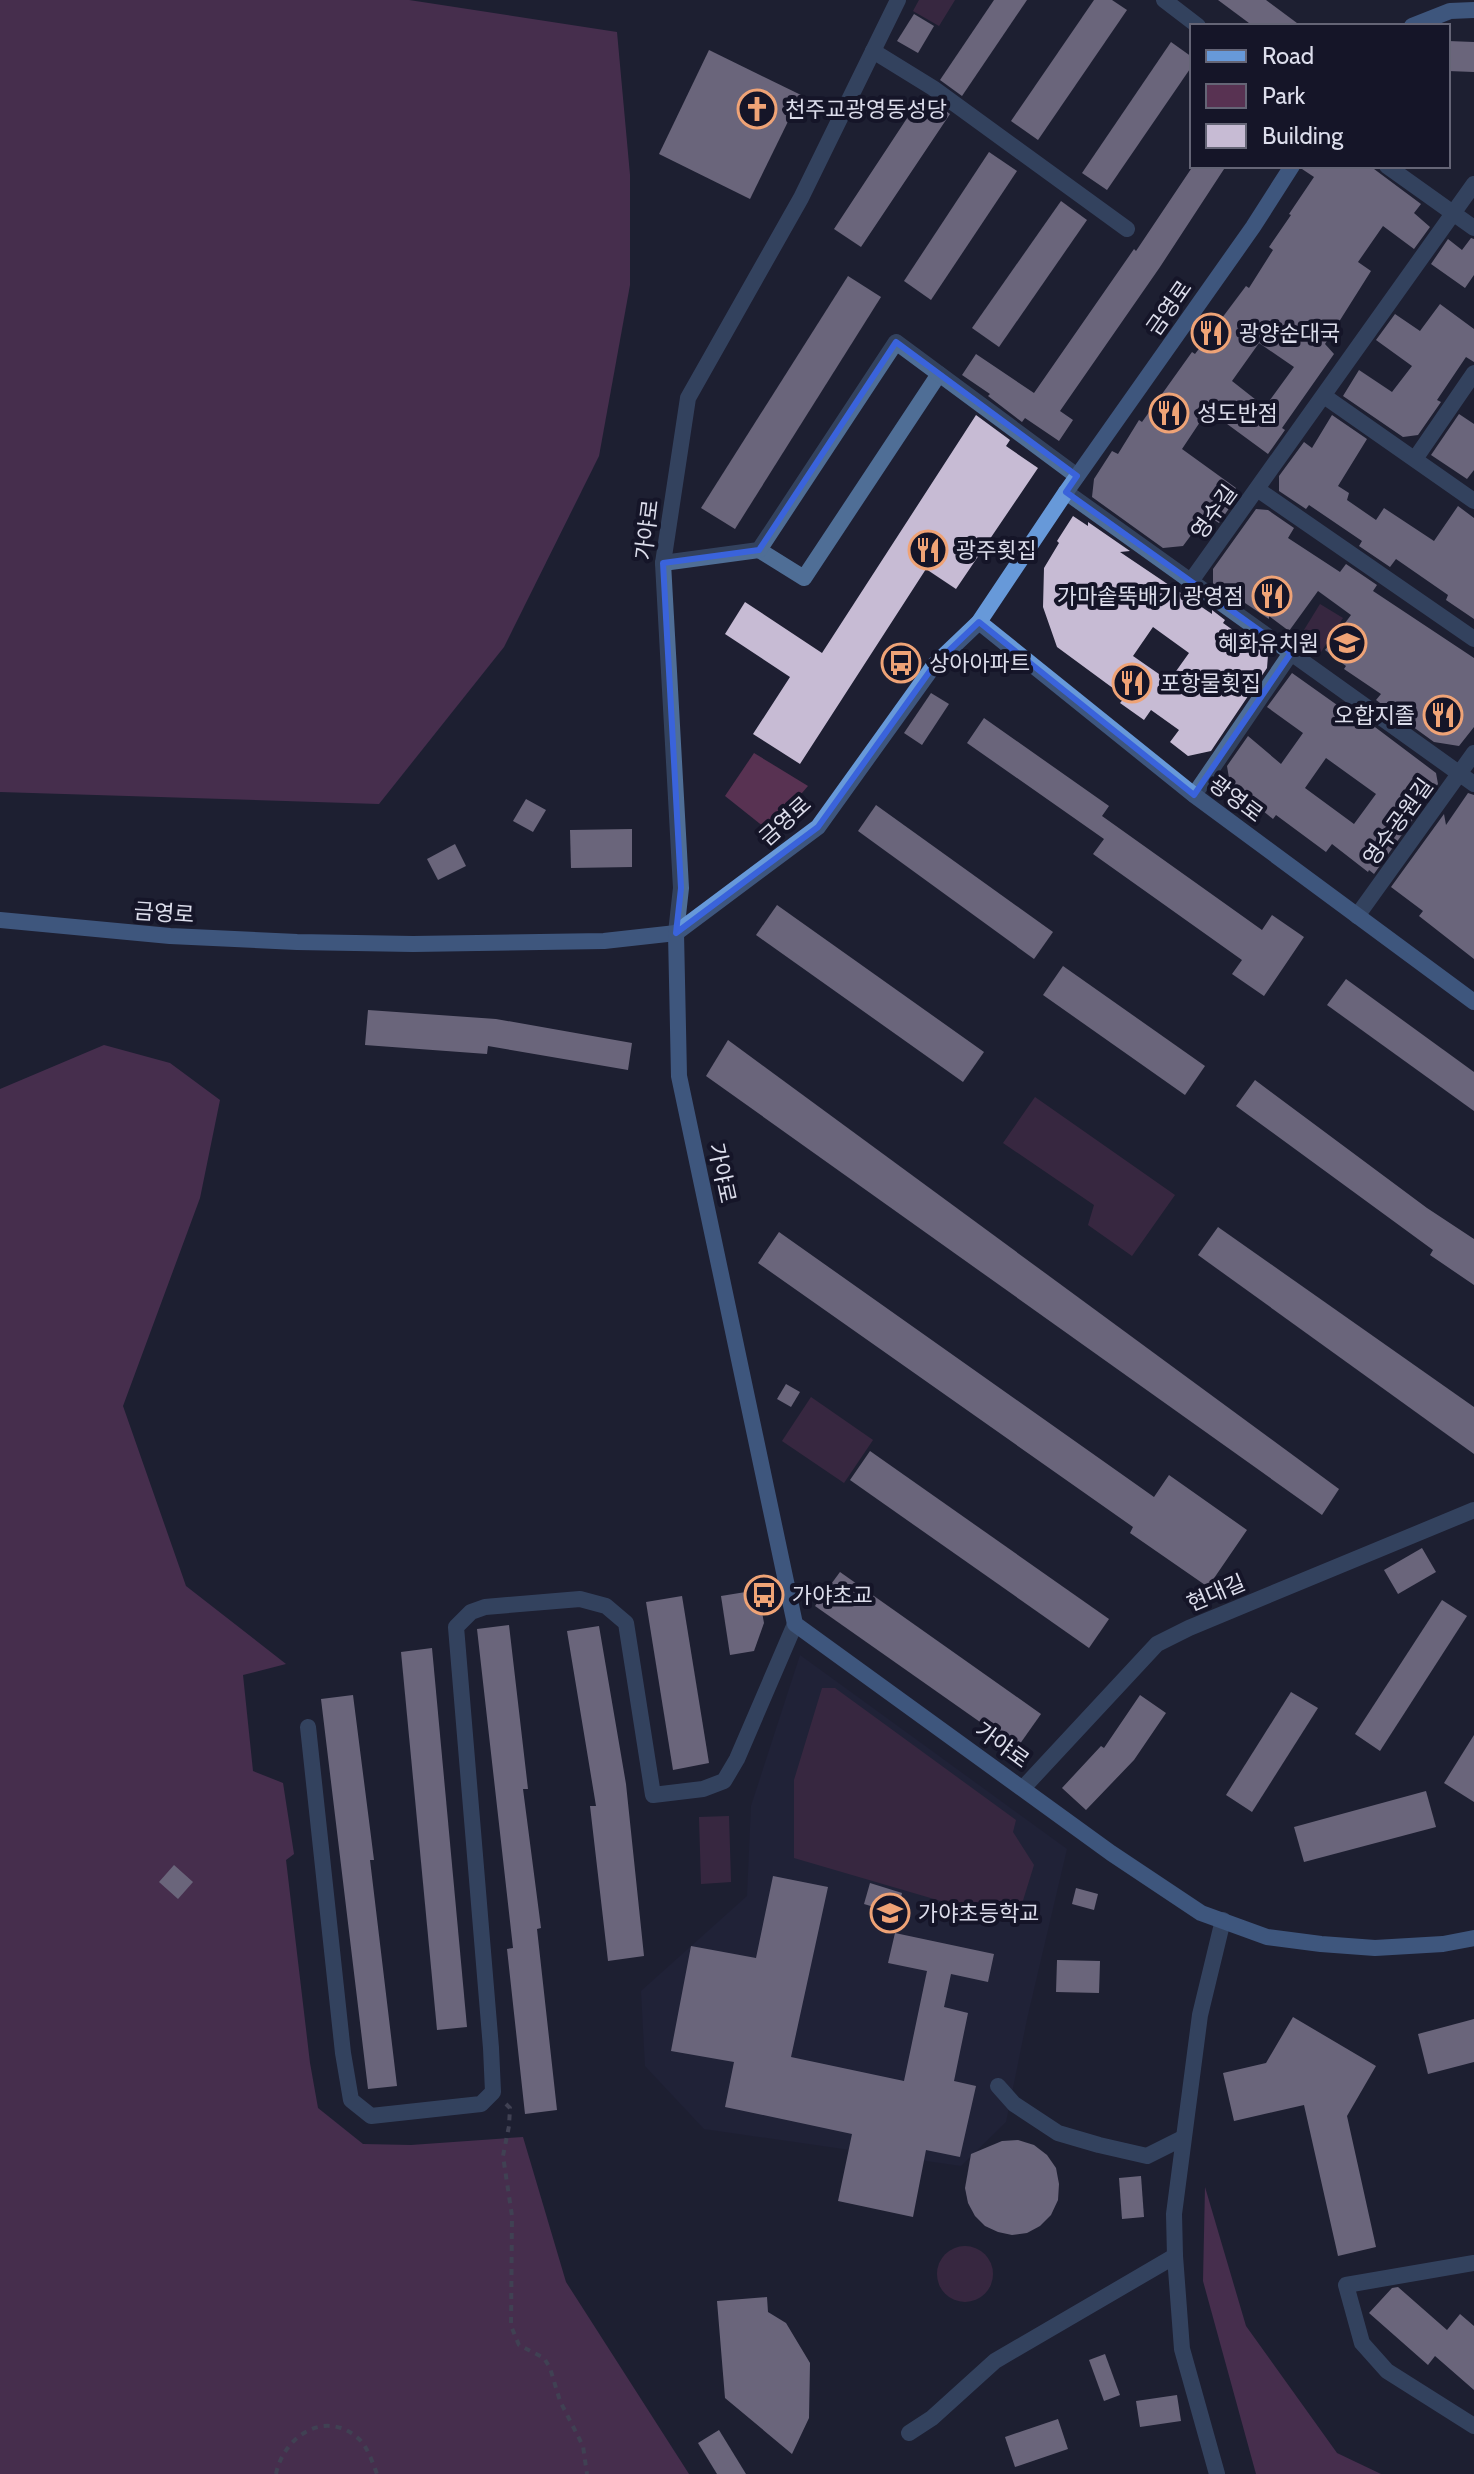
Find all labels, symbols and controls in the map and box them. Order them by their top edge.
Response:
legend [1190,24,1450,168]
text: Road [1262,41,1314,70]
text: Park [1262,81,1305,110]
church icon: 천주교광영동성당 [736,88,778,130]
place label: 천주교광영동성당 [785,96,947,123]
text: Building [1262,121,1344,150]
street label: 금영로 [1141,275,1197,341]
restaurant icon: 광양순대국 [1190,312,1232,354]
place label: 광양순대국 [1239,320,1340,347]
restaurant icon: 성도반점 [1148,392,1190,434]
place label: 성도반점 [1197,400,1278,427]
street label: 영수길 [1185,479,1243,545]
street label: 가야로 [630,498,664,562]
restaurant icon: 광주횟집 [907,529,949,571]
place label: 광주횟집 [956,537,1037,564]
restaurant icon: 가마솥뚝배기 광영점 [1251,575,1293,617]
place label: 가마솥뚝배기 광영점 [1057,583,1244,610]
school or university icon: 혜화유치원 [1326,622,1368,664]
place label: 혜화유치원 [1218,630,1319,657]
bus stop icon: 상아아파트 [880,642,922,684]
place label: 상아아파트 [929,650,1030,677]
restaurant icon: 포항물횟집 [1111,662,1153,704]
place label: 포항물횟집 [1160,670,1261,697]
restaurant icon: 오합지졸 [1422,694,1464,736]
place label: 오합지졸 [1334,702,1415,729]
street label: 광영로 [1204,770,1268,828]
street label: 영수공원길 [1357,773,1439,871]
street label: 금영로 [753,791,817,851]
street label: 금영로 [133,897,195,929]
street label: 가야로 [702,1140,742,1206]
street label: 현대길 [1183,1569,1249,1617]
bus stop icon: 가야초교 [743,1574,785,1616]
place label: 가야초교 [792,1582,873,1609]
street label: 가야로 [969,1716,1035,1774]
school or university icon: 가야초등학교 [869,1892,911,1934]
place label: 가야초등학교 [918,1900,1039,1927]

